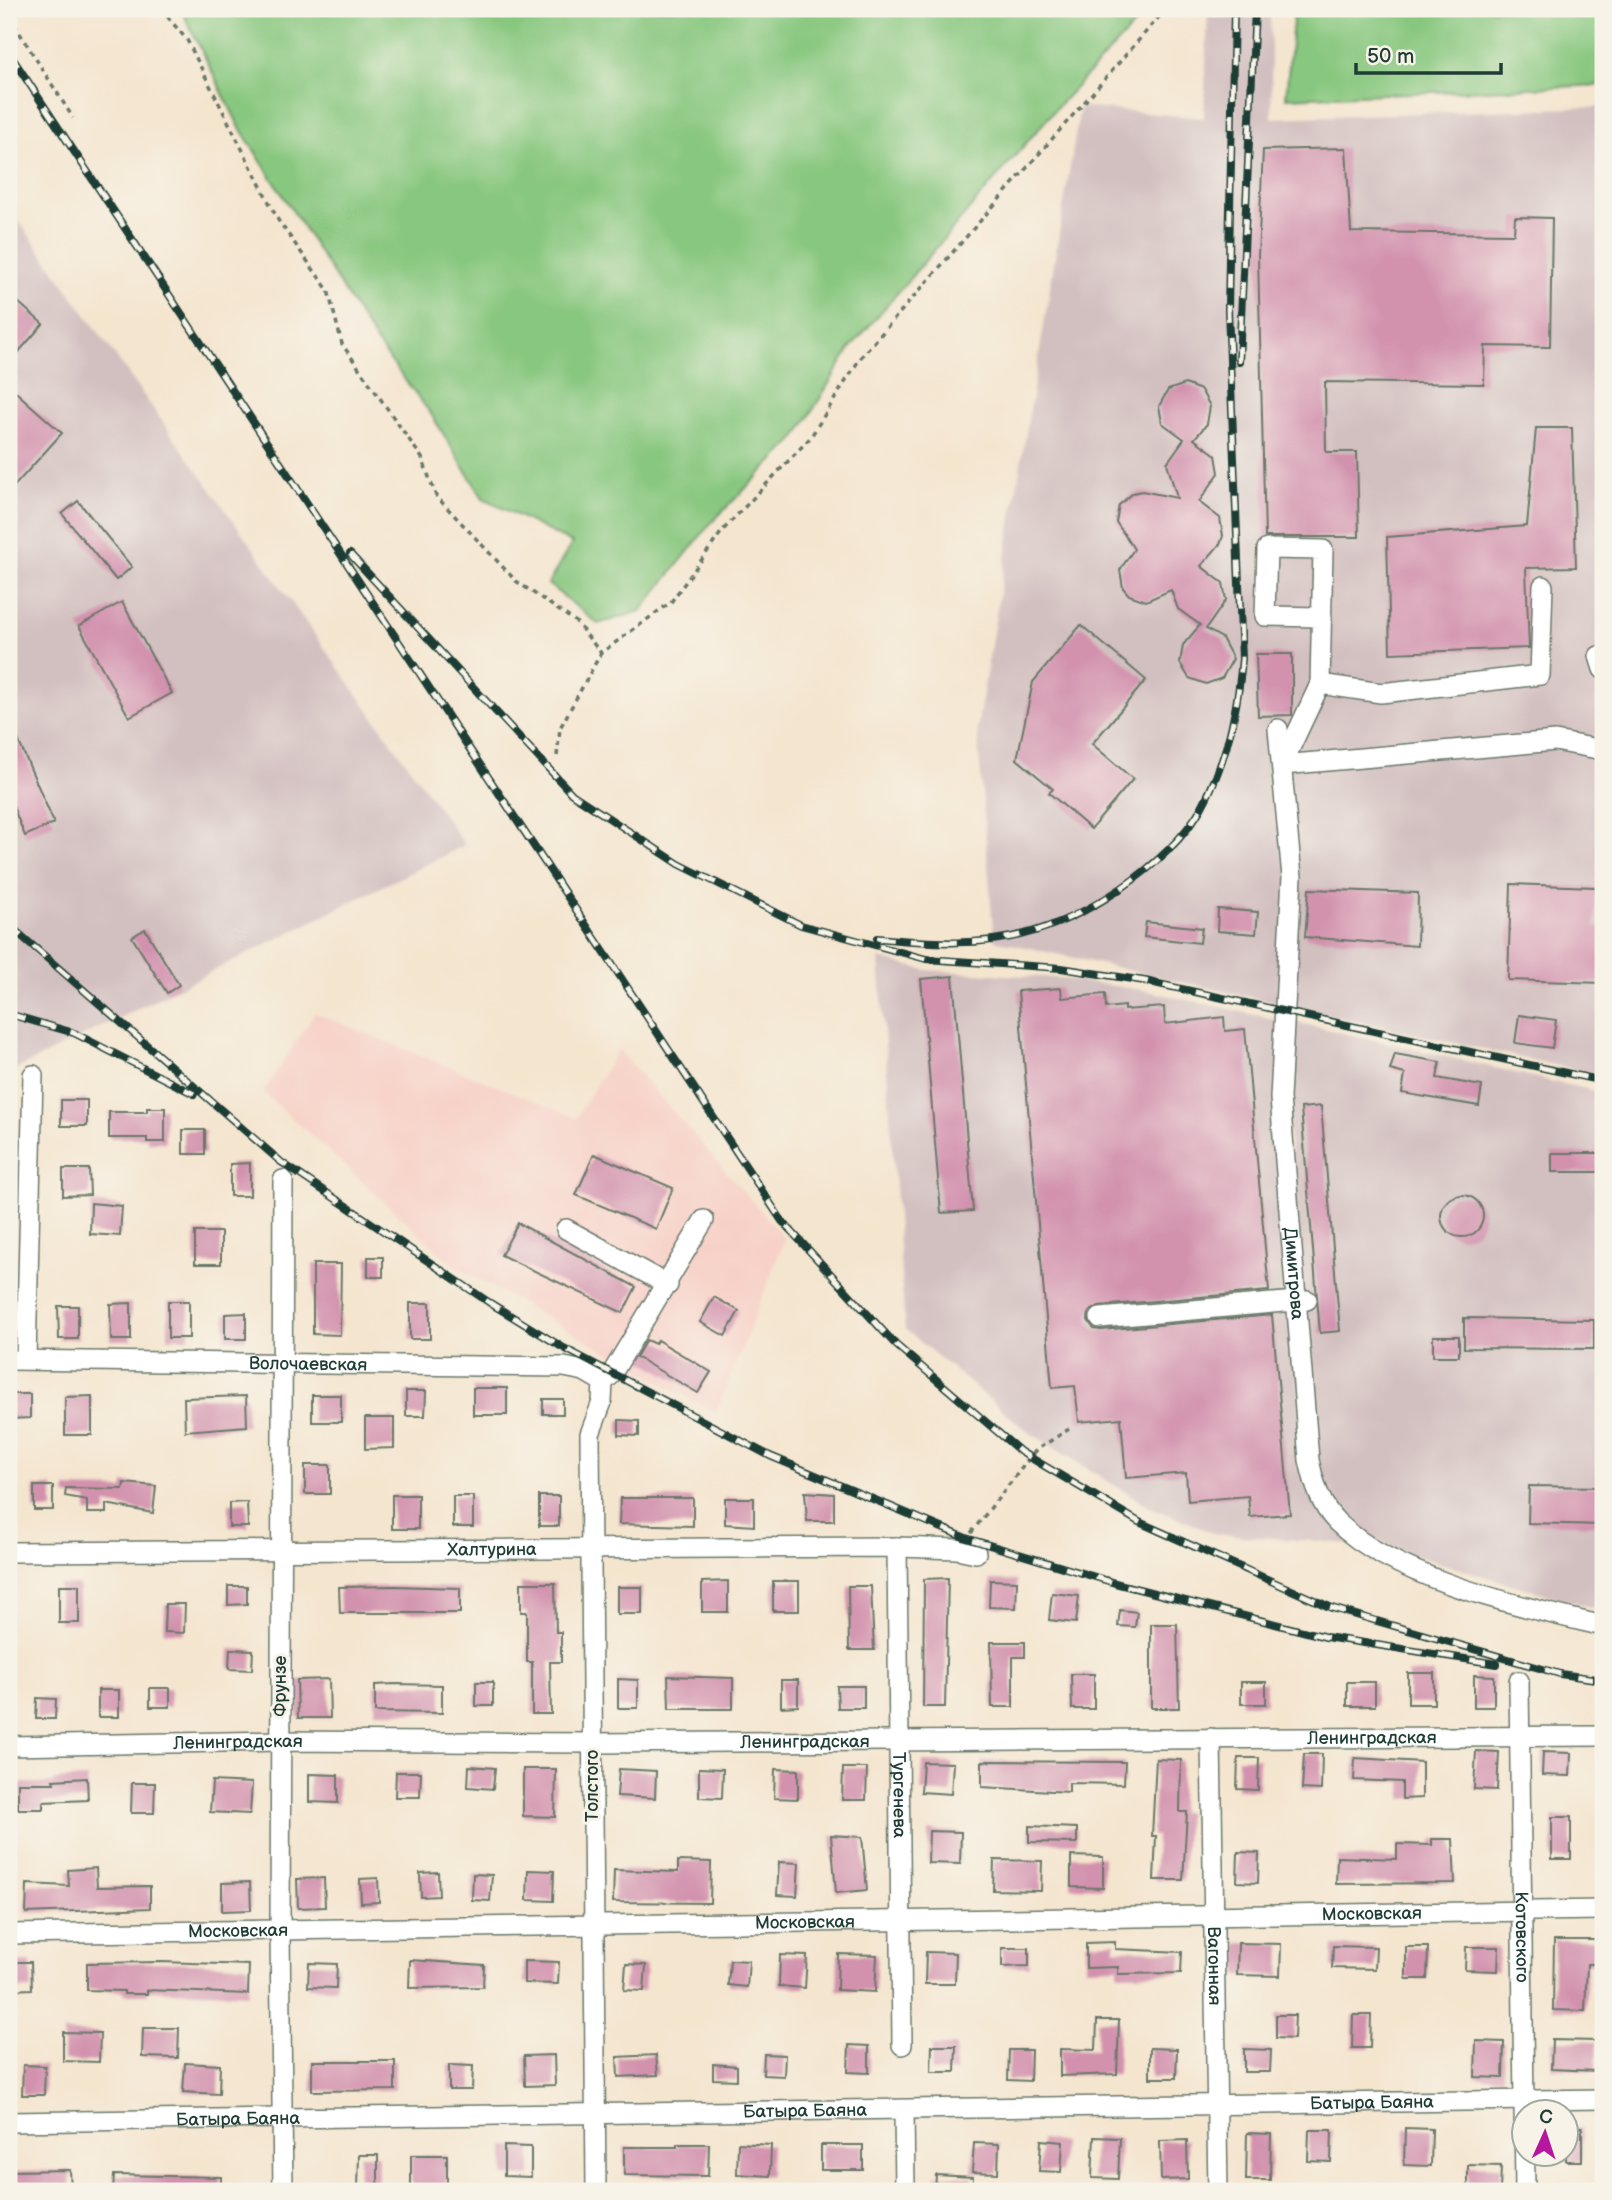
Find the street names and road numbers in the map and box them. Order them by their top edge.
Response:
street label: Димитрова [1280,1226,1308,1321]
street label: Волочаевская [249,1353,367,1375]
street label: Халтурина [447,1539,537,1560]
street label: Фрунзе [270,1655,291,1717]
street label: Ленинградская [1306,1727,1437,1749]
street label: Ленинградская [172,1730,303,1753]
street label: Ленинградская [739,1731,870,1752]
street label: Толстого [582,1750,603,1822]
street label: Тургенева [889,1752,910,1839]
street label: Котовского [1511,1891,1533,1983]
street label: Московская [1322,1902,1422,1925]
street label: Московская [755,1911,855,1933]
street label: Московская [188,1919,288,1942]
street label: Вагонная [1203,1926,1226,2006]
street label: Батыра Баяна [1310,2091,1434,2114]
street label: Батыра Баяна [743,2099,867,2122]
street label: Батыра Баяна [176,2107,301,2130]

